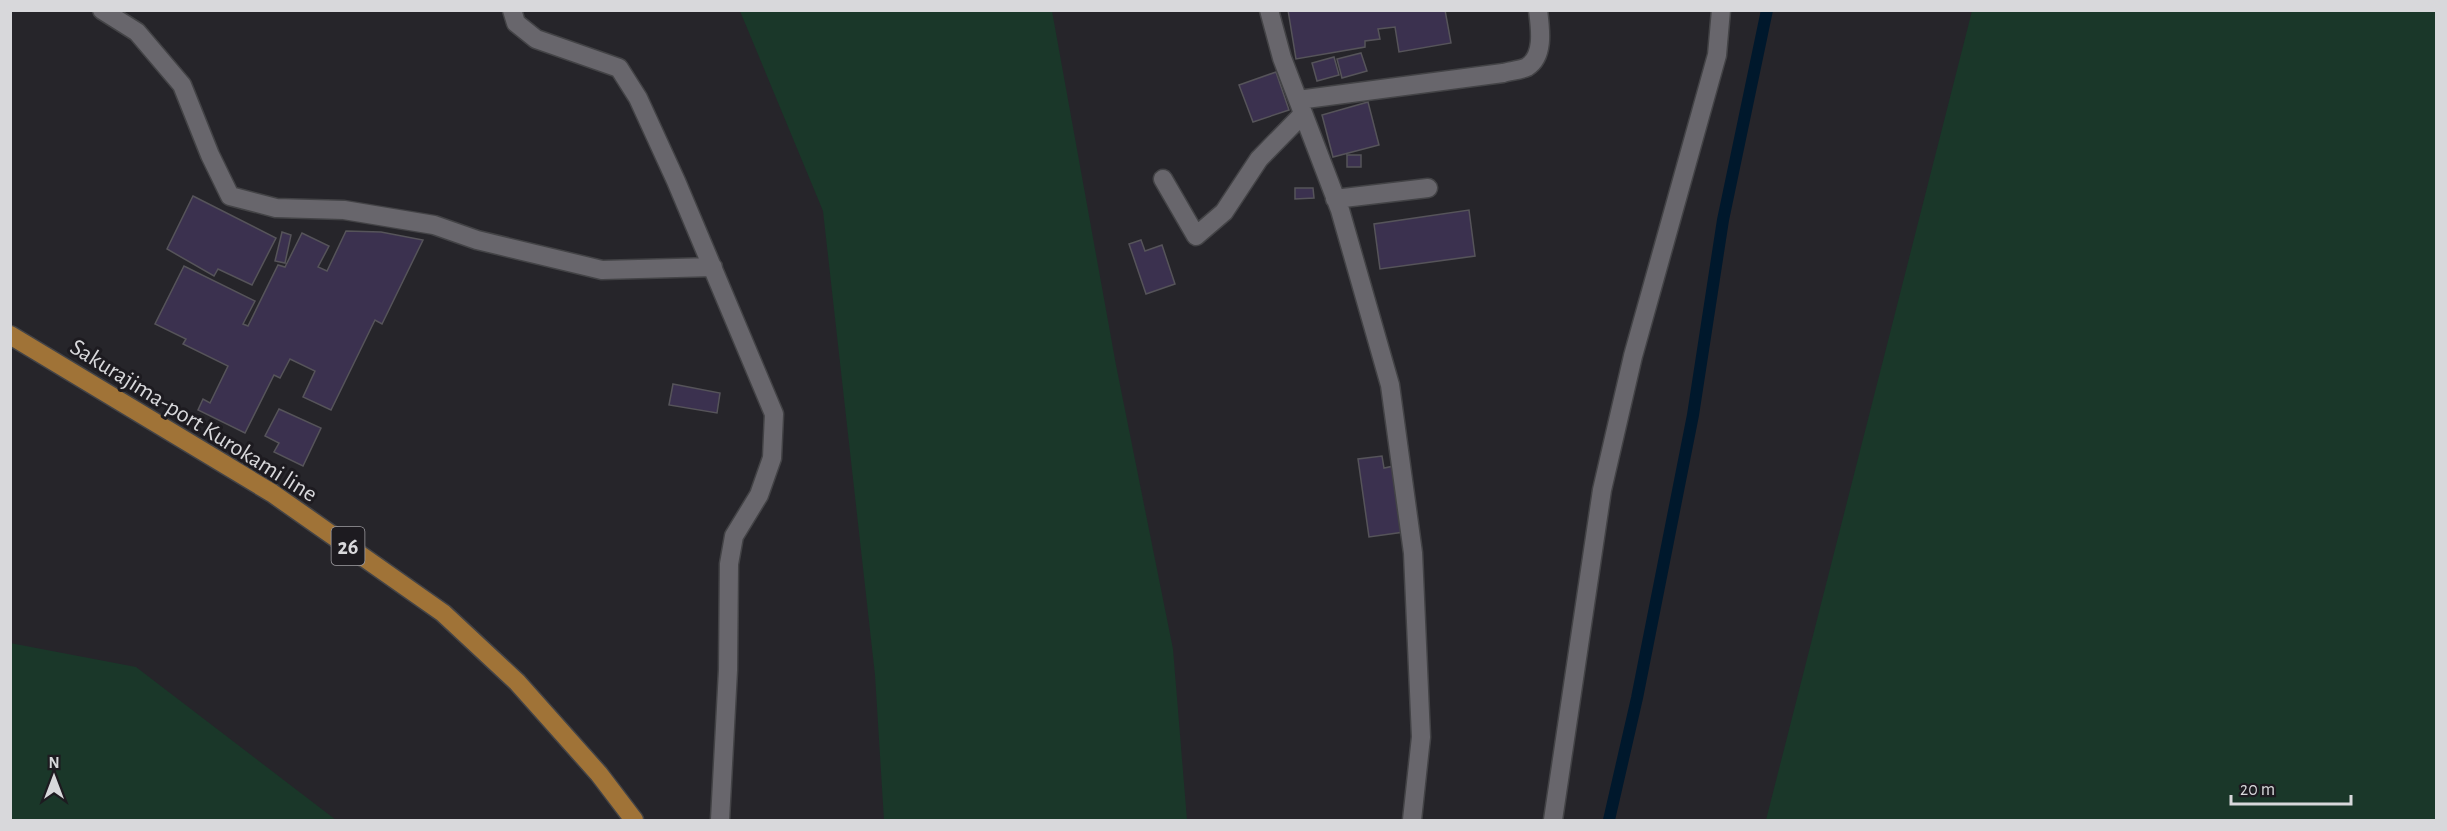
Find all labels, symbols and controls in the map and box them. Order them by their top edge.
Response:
street label: Sakurajima-port Kurokami line [66,335,321,507]
road number: 26 [332,527,364,565]
north arrow [24,747,84,807]
text: N [48,755,60,771]
scale bar [2231,768,2351,806]
text: 20 m [2240,781,2275,799]

